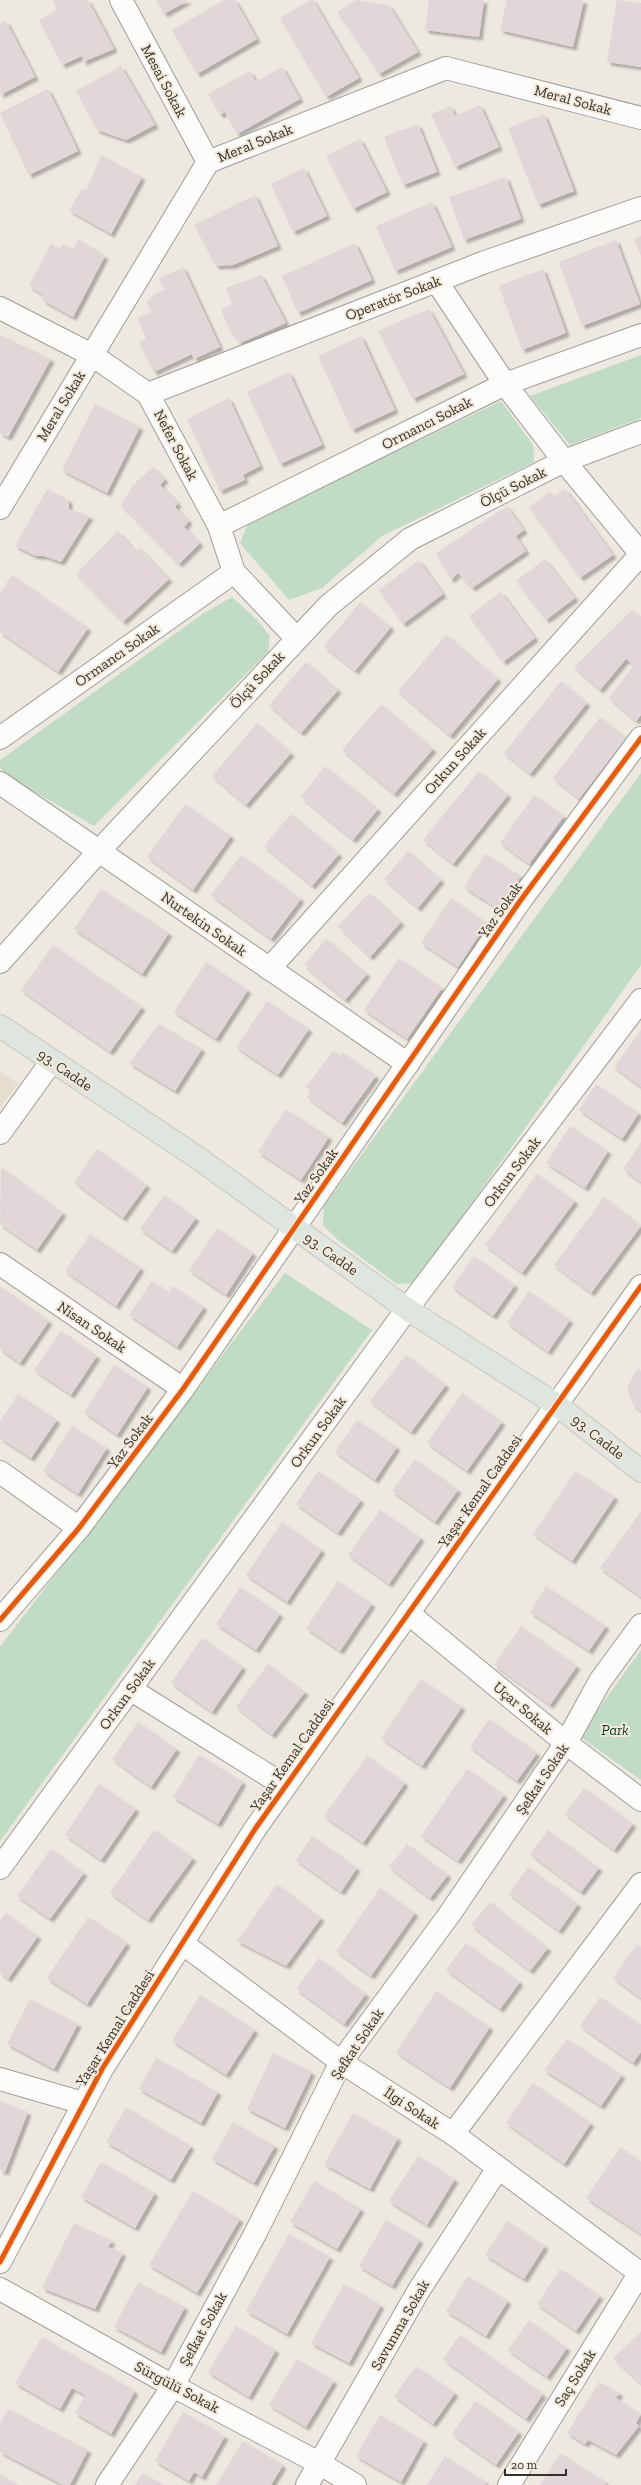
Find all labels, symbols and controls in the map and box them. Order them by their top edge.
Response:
street label: Mesai Sokak [137,42,191,121]
street label: Meral Sokak [532,81,614,119]
street label: Meral Sokak [215,120,295,166]
street label: Operatör Sokak [343,271,444,325]
street label: Meral Sokak [33,367,89,445]
street label: Ormancı Sokak [379,392,475,454]
street label: Nefer Sokak [150,407,202,484]
street label: Ölçü Sokak [477,463,549,511]
street label: Ormancı Sokak [71,619,163,691]
street label: Ölçü Sokak [226,647,288,712]
street label: Orkun Sokak [420,724,490,798]
street label: Yaz Sokak [474,878,526,942]
street label: Nurtekin Sokak [158,888,251,960]
street label: 93. Cadde [34,1045,96,1095]
street label: Orkun Sokak [480,1133,545,1211]
street label: Yaz Sokak [290,1144,342,1208]
street label: 93. Cadde [300,1229,362,1279]
street label: Nisan Sokak [54,1297,130,1357]
street label: Orkun Sokak [286,1393,350,1471]
street label: Yaz Sokak [103,1410,157,1473]
street label: 93. Cadde [568,1411,628,1463]
street label: Yaşar Kemal Caddesi [434,1431,526,1552]
street label: Orkun Sokak [95,1655,159,1733]
street label: Uçar Sokak [489,1678,557,1738]
street label: Yaşar Kemal Caddesi [246,1695,338,1816]
park label: Park [601,1721,629,1739]
street label: Şefkat Sokak [512,1740,573,1818]
street label: Yaşar Kemal Caddesi [71,1966,158,2090]
street label: Şefkat Sokak [327,2005,388,2083]
street label: İlgi Sokak [381,2083,444,2133]
street label: Savunma Sokak [367,2276,433,2374]
street label: Şefkat Sokak [175,2289,231,2369]
street label: Saç Sokak [550,2346,600,2410]
street label: Sürgülü Sokak [131,2357,223,2417]
scale bar [505,2451,566,2477]
text: 20 m [511,2458,538,2472]

